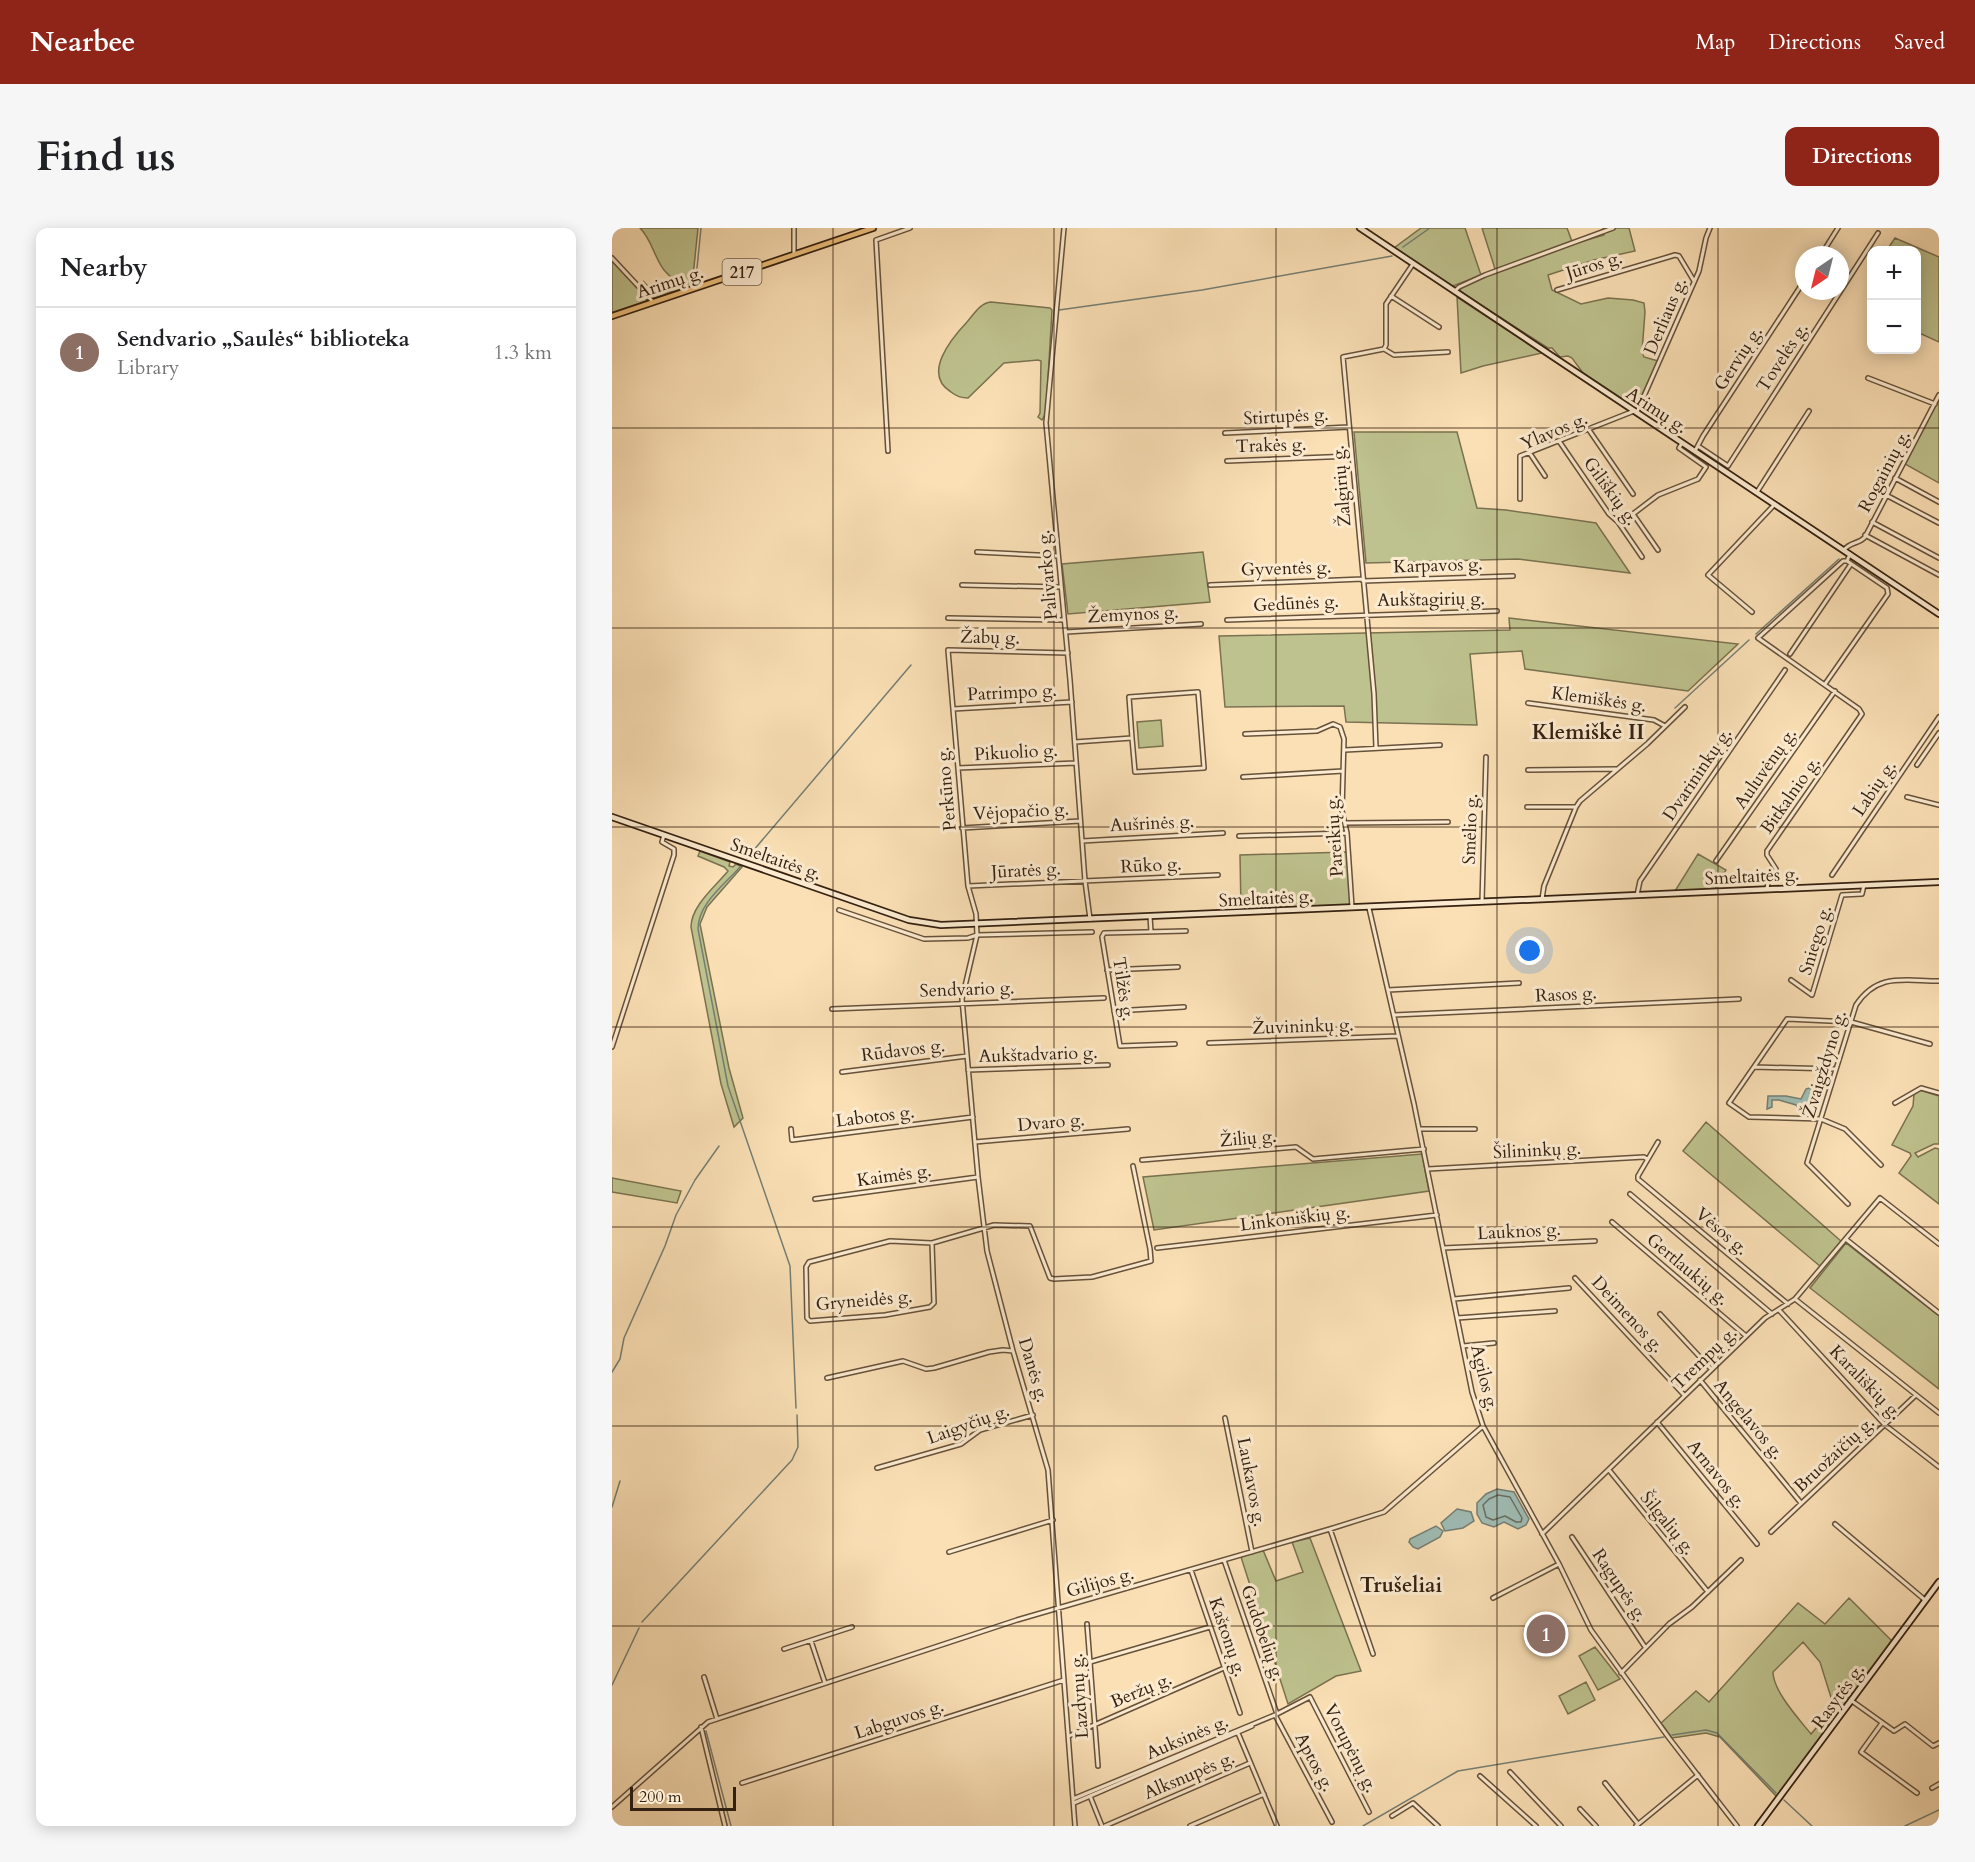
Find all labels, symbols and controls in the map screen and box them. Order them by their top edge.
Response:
text: Nearbee [30,23,135,61]
text: Map [1695,28,1735,57]
text: Directions [1768,28,1861,57]
text: Saved [1894,28,1945,57]
button: Directions [1785,127,1939,186]
text: Find us [36,128,176,185]
street label: Jūros g. [1560,245,1625,287]
north arrow [1795,246,1849,300]
map controls [1867,246,1921,354]
button: + [1867,246,1921,300]
text: Nearby [60,250,148,285]
road number: 217 [722,259,762,285]
street label: Arimų g. [633,260,707,305]
street label: Derliaus g. [1638,273,1693,359]
button: − [1867,300,1921,354]
street label: Tovelės g. [1751,318,1814,397]
street label: Gervių g. [1708,321,1769,395]
text: Sendvario „Saulės“ biblioteka [117,324,410,354]
text: 1 [74,339,85,366]
text: 1.3 km [493,339,552,366]
text: Library [117,354,179,381]
street label: Arimų g. [1621,381,1692,440]
street label: Stirtupės g. [1243,402,1329,431]
street label: Ylavos g. [1517,406,1591,457]
street label: Rogainių g. [1852,426,1917,517]
street label: Trakės g. [1235,432,1307,459]
street label: Žalgirių g. [1326,444,1357,528]
street label: Giliškių g. [1577,452,1644,531]
street label: Palivarko g. [1031,529,1064,621]
street label: Karpavos g. [1393,551,1483,580]
street label: Gyventės g. [1240,554,1332,583]
street label: Aukštagirių g. [1377,586,1485,613]
street label: Gedūnės g. [1253,589,1339,618]
street label: Žemynos g. [1087,600,1179,629]
street label: Žabų g. [960,624,1020,651]
street label: Patrimpo g. [967,678,1058,707]
street label: Klemiškės g. [1550,680,1648,719]
district label: Klemiškė II [1532,718,1644,747]
street label: Dvarininkų g. [1657,723,1738,826]
street label: Auluvėnų g. [1728,723,1803,814]
street label: Pikuolio g. [974,738,1059,767]
street label: Perkūno g. [930,746,963,832]
street label: Bitkalnio g. [1755,751,1826,839]
street label: Labių g. [1847,755,1902,821]
street label: Smėlio g. [1457,793,1484,865]
street label: Pareikių g. [1319,794,1350,878]
street label: Vėjopačio g. [972,797,1070,826]
street label: Aušrinės g. [1109,809,1195,838]
street label: Smeltaitės g. [727,832,825,887]
street label: Rūko g. [1120,851,1182,880]
street label: Jūratės g. [988,856,1061,885]
street label: Smeltaitės g. [1704,862,1800,891]
street label: Smeltaitės g. [1218,884,1314,913]
street label: Sniego g. [1793,902,1838,978]
your location [1515,936,1544,965]
street label: Tilžės g. [1106,955,1141,1023]
street label: Sendvario g. [919,975,1015,1004]
street label: Rasos g. [1535,980,1597,1009]
street label: Žvaigždyno g. [1796,1007,1853,1121]
street label: Žuvininkų g. [1252,1012,1354,1041]
street label: Rūdavos g. [860,1033,946,1068]
street label: Aukštadvario g. [978,1040,1098,1069]
street label: Labotos g. [834,1099,916,1134]
street label: Dvaro g. [1016,1107,1086,1138]
street label: Žilių g. [1219,1124,1277,1153]
street label: Šilininkų g. [1492,1136,1582,1165]
street label: Kaimės g. [855,1158,933,1193]
street label: Linkoniškių g. [1238,1199,1352,1238]
street label: Vėsos g. [1690,1202,1754,1261]
street label: Lauknos g. [1477,1217,1561,1246]
street label: Gertlaukių g. [1641,1227,1734,1311]
street label: Deimenos g. [1586,1270,1670,1358]
street label: Gryneidės g. [815,1284,913,1317]
street label: Trempų g. [1666,1321,1743,1396]
street label: Danės g. [1012,1335,1055,1405]
street label: Karališkių g. [1824,1339,1908,1425]
street label: Agilos g. [1464,1342,1505,1414]
street label: Angelavos g. [1708,1374,1790,1465]
street label: Laigyčių g. [923,1398,1013,1451]
street label: Bruožaičių g. [1789,1410,1880,1498]
street label: Laukavos g. [1231,1435,1272,1529]
street label: Arnavos g. [1681,1435,1752,1514]
street label: Šilgalių g. [1634,1486,1701,1561]
street label: Ragupės g. [1586,1544,1653,1627]
street label: Gilijos g. [1063,1561,1137,1604]
district label: Trušeliai [1360,1571,1443,1600]
street label: Gudobelių g. [1234,1582,1291,1685]
street label: Kaštonų g. [1202,1594,1253,1680]
pin: 1 [1526,1612,1566,1656]
street label: Lazdynų g. [1064,1652,1095,1739]
street label: Rasytės g. [1806,1659,1871,1734]
street label: Beržų g. [1107,1666,1176,1715]
street label: Labguvos g. [851,1693,947,1746]
street label: Vorupėnų g. [1317,1699,1384,1797]
street label: Auksinės g. [1142,1709,1232,1766]
street label: Aptos g. [1289,1728,1340,1796]
street label: Alksnupės g. [1140,1745,1238,1806]
scale bar [630,1784,736,1812]
text: 200 m [639,1786,681,1808]

